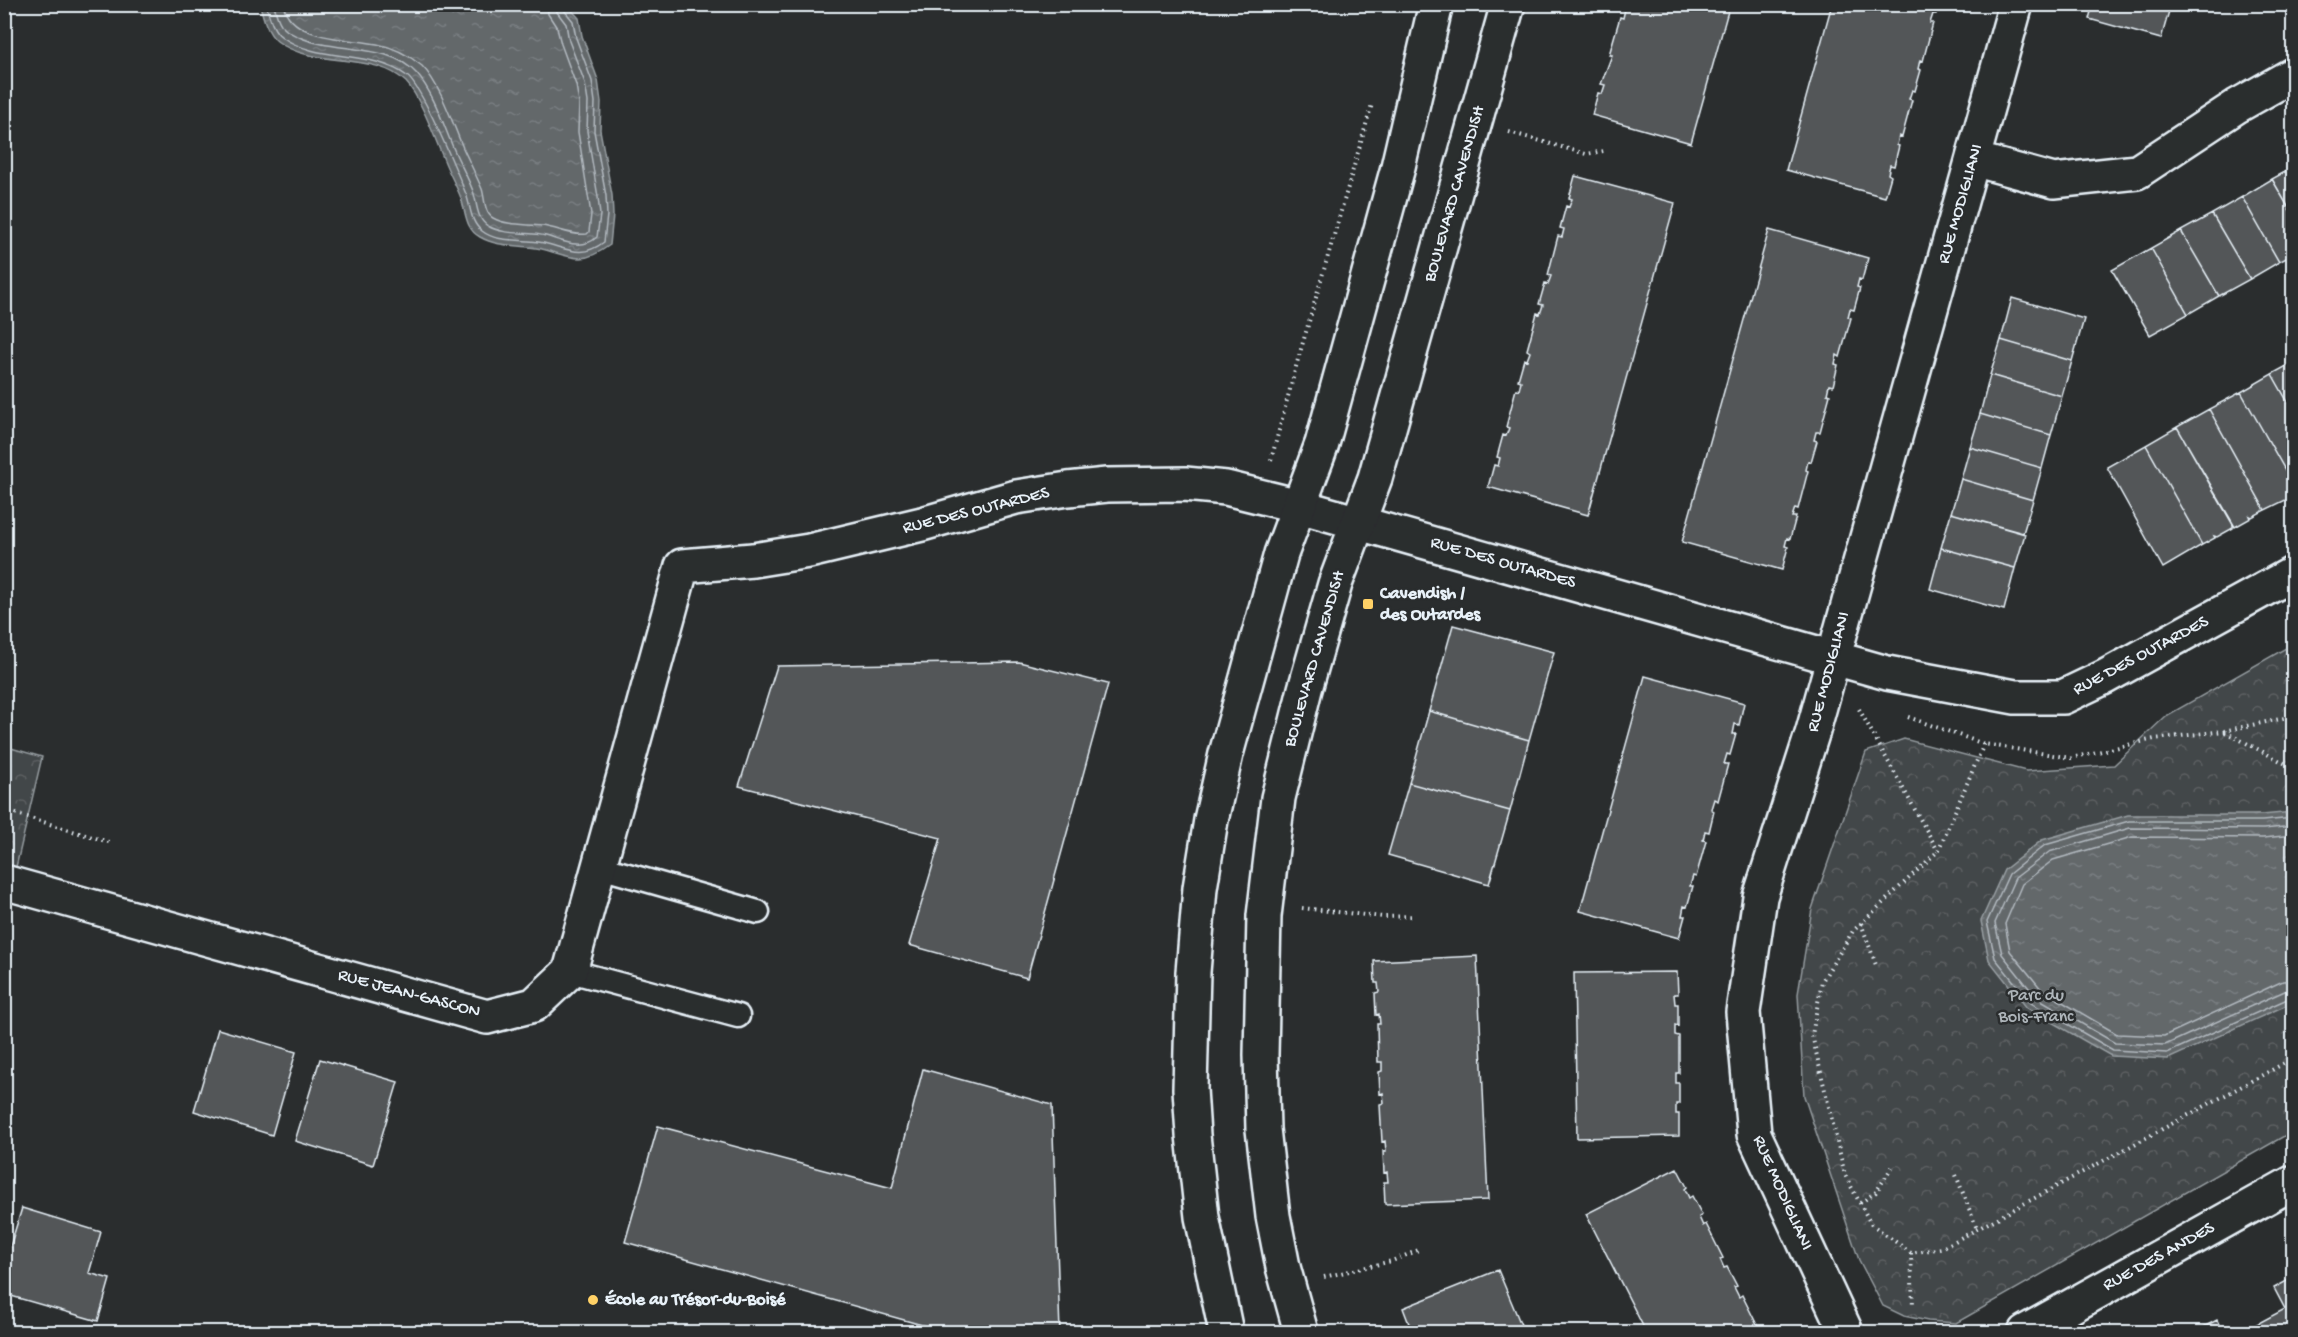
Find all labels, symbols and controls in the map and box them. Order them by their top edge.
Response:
street label: BOULEVARD CAVENDISH [1420,103,1490,285]
street label: RUE MODIGLIANI [1934,142,1988,266]
street label: RUE DES OUTARDES [901,482,1052,539]
street label: RUE DES OUTARDES [1428,532,1579,594]
street label: BOULEVARD CAVENDISH [1280,568,1350,750]
place label: Cavendish / des Outardes [1379,584,1482,626]
marker: Cavendish / des Outardes [1361,597,1375,611]
street label: RUE MODIGLIANI [1803,610,1855,734]
street label: RUE DES OUTARDES [2070,611,2213,701]
street label: RUE JEAN-GASCON [335,965,483,1023]
park label: Parc du Bois-Franc [1998,986,2074,1028]
street label: RUE MODIGLIANI [1747,1132,1817,1254]
street label: RUE DES ANDES [2099,1217,2219,1296]
place label: École au Trésor-du-Boisé [605,1289,786,1311]
marker: École au Trésor-du-Boisé [586,1293,600,1307]

